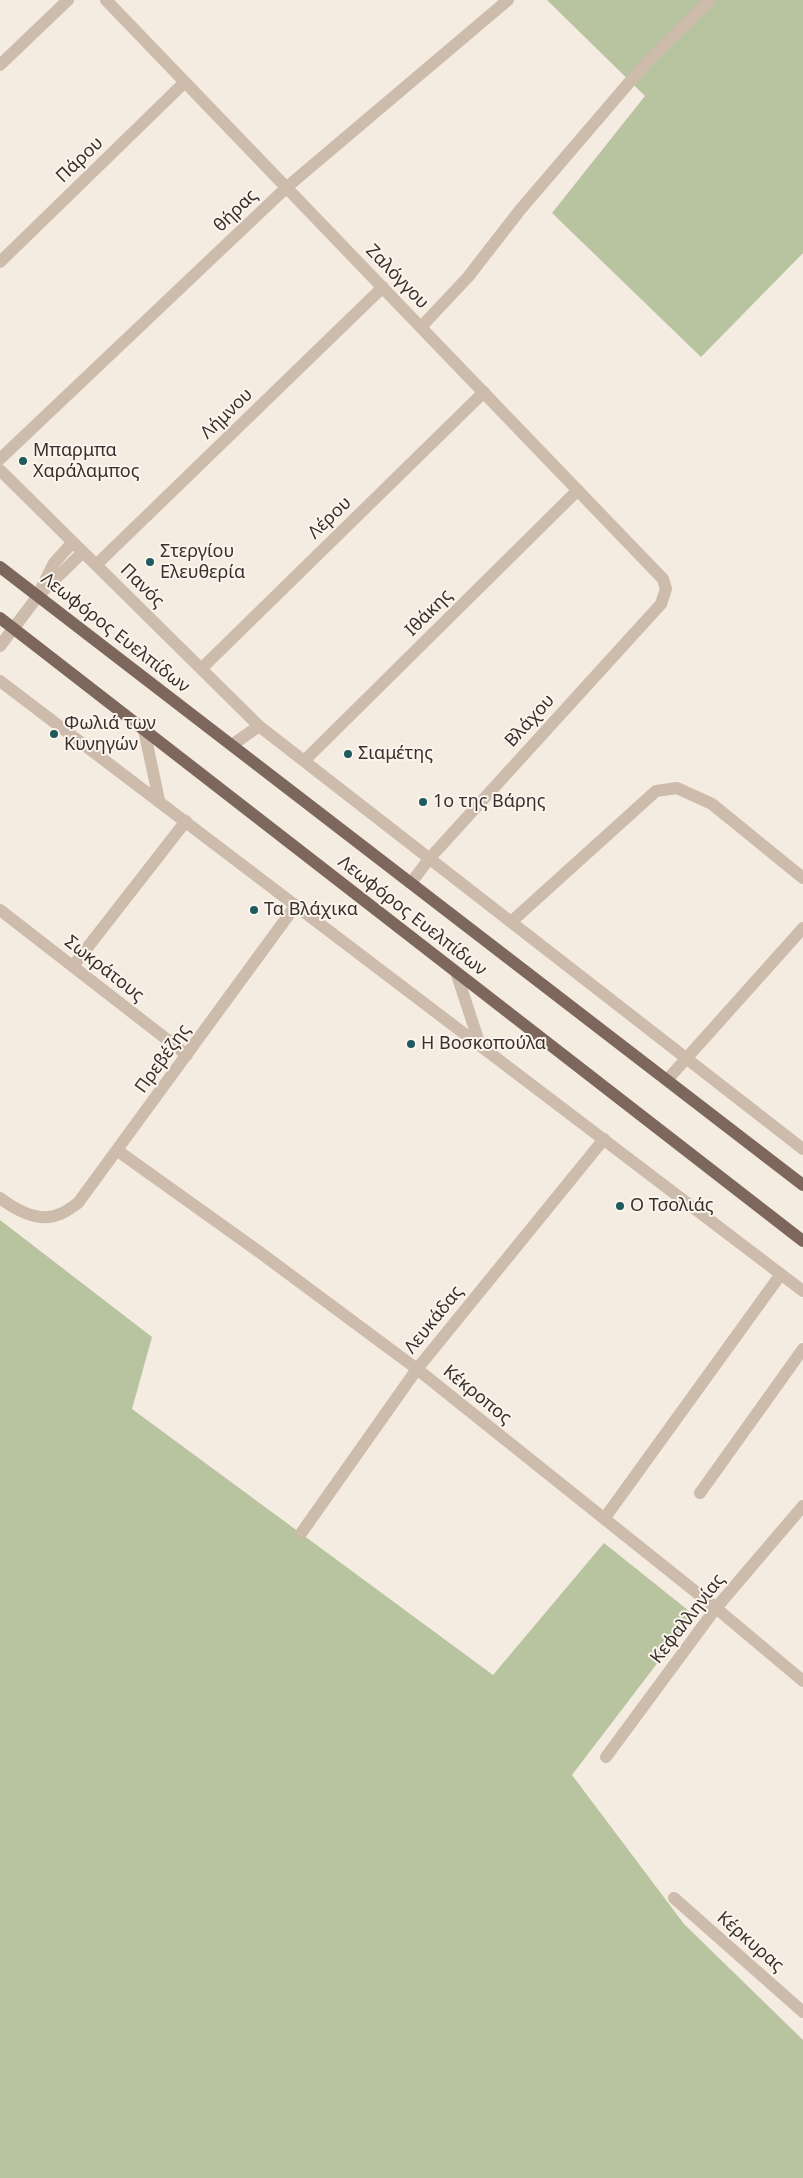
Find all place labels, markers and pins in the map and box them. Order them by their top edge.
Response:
place label: Μπαρμπα Χαράλαμπος [33,440,139,482]
marker: Μπαρμπα Χαράλαμπος [17,455,29,467]
place label: Στεργίου Ελευθερία [160,541,245,584]
marker: Στεργίου Ελευθερία [144,556,156,568]
place label: Φωλιά των Κυνηγών [64,713,156,756]
marker: Φωλιά των Κυνηγών [48,728,60,740]
place label: Σιαμέτης [358,743,433,765]
marker: Σιαμέτης [342,748,354,760]
place label: 1ο της Βάρης [433,791,545,813]
marker: 1ο της Βάρης [417,796,429,808]
place label: Τα Βλάχικα [264,899,358,921]
marker: Τα Βλάχικα [248,904,260,916]
place label: Η Βοσκοπούλα [421,1033,546,1055]
marker: Η Βοσκοπούλα [405,1038,417,1050]
place label: Ο Τσολιάς [630,1195,713,1217]
marker: Ο Τσολιάς [614,1200,626,1212]

